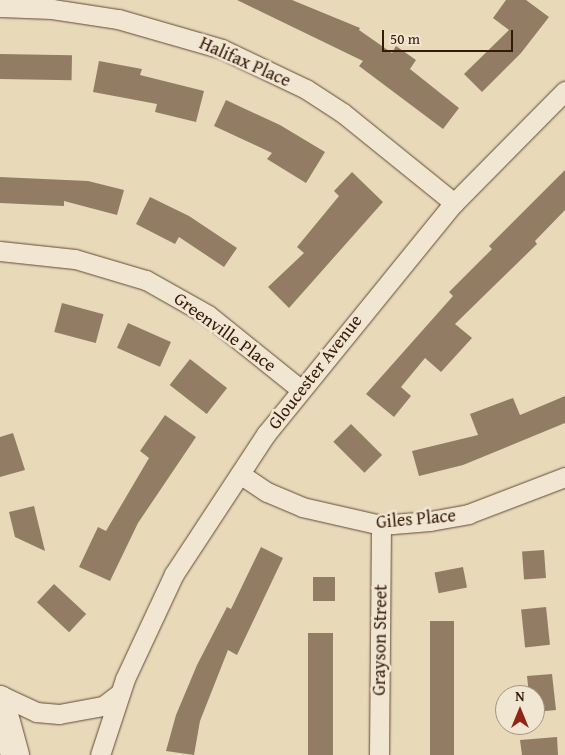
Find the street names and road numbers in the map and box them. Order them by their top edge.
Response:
street label: Halifax Place [196,32,294,92]
street label: Greenville Place [170,288,280,376]
street label: Gloucester Avenue [264,310,366,434]
street label: Giles Place [375,505,457,533]
street label: Grayson Street [368,584,392,696]

